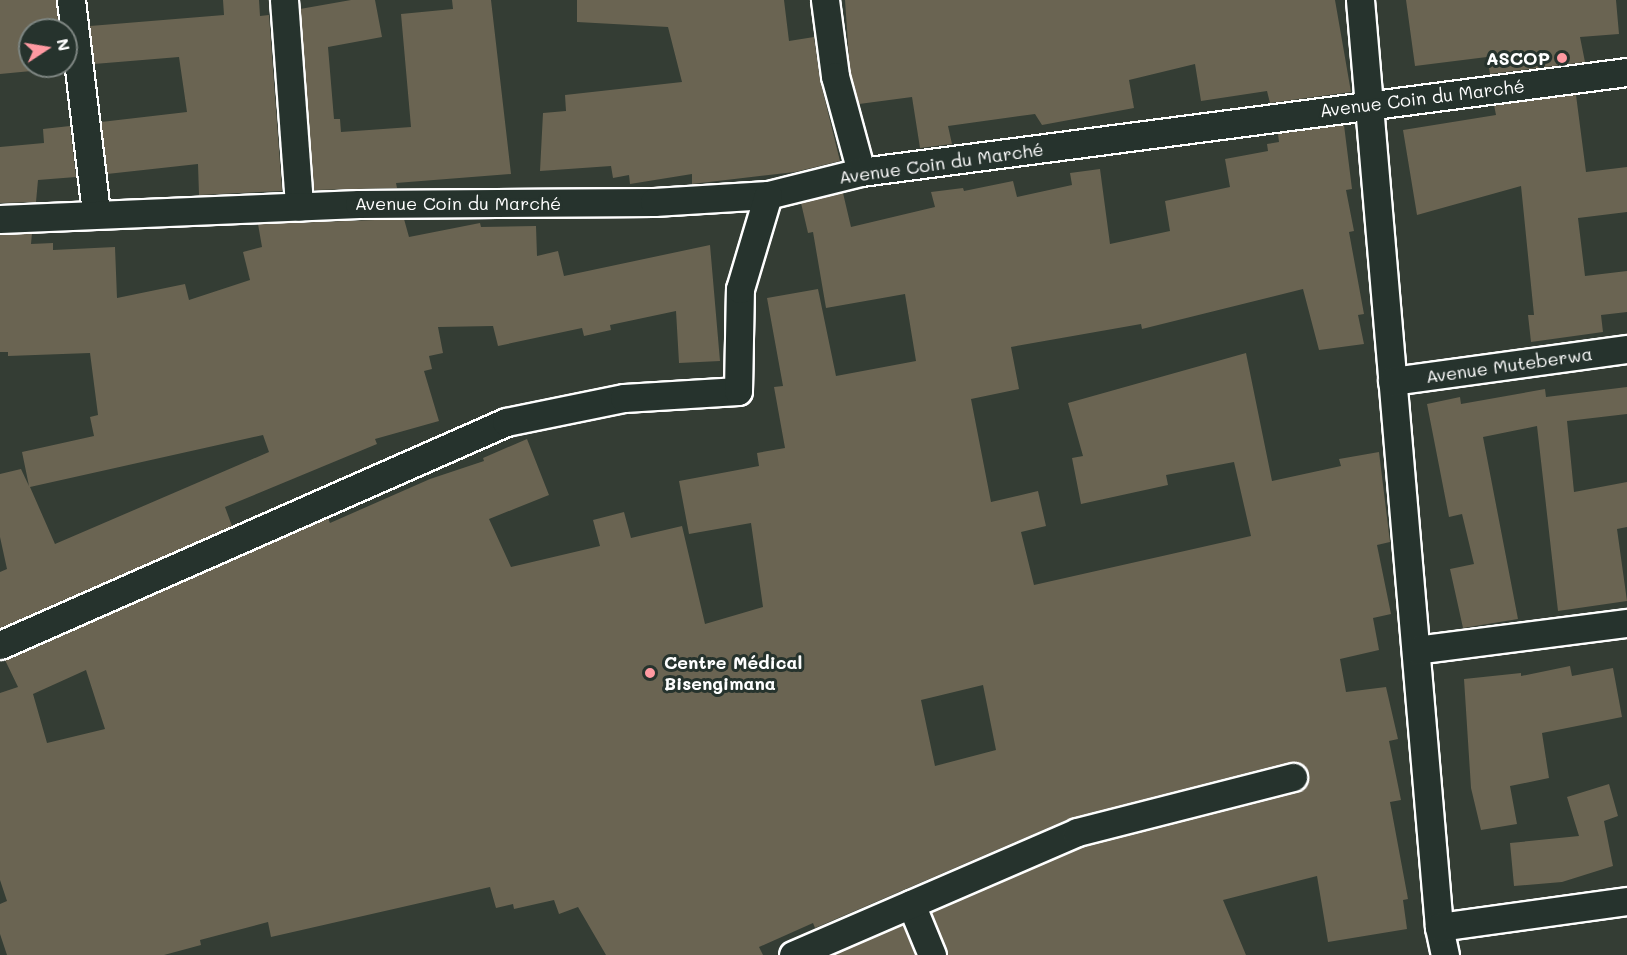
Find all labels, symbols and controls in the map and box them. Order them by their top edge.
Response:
north arrow [18,18,78,78]
text: N [53,36,76,53]
place label: ASCOP [1486,47,1550,69]
marker: ASCOP [1555,51,1569,65]
street label: Avenue Coin du Marché [1318,75,1526,121]
street label: Avenue Coin du Marché [837,138,1045,188]
street label: Avenue Coin du Marché [355,192,561,214]
street label: Avenue Muteberwa [1424,343,1594,387]
place label: Centre Médical Bisengimana [664,652,802,694]
marker: Centre Médical Bisengimana [641,664,659,682]

